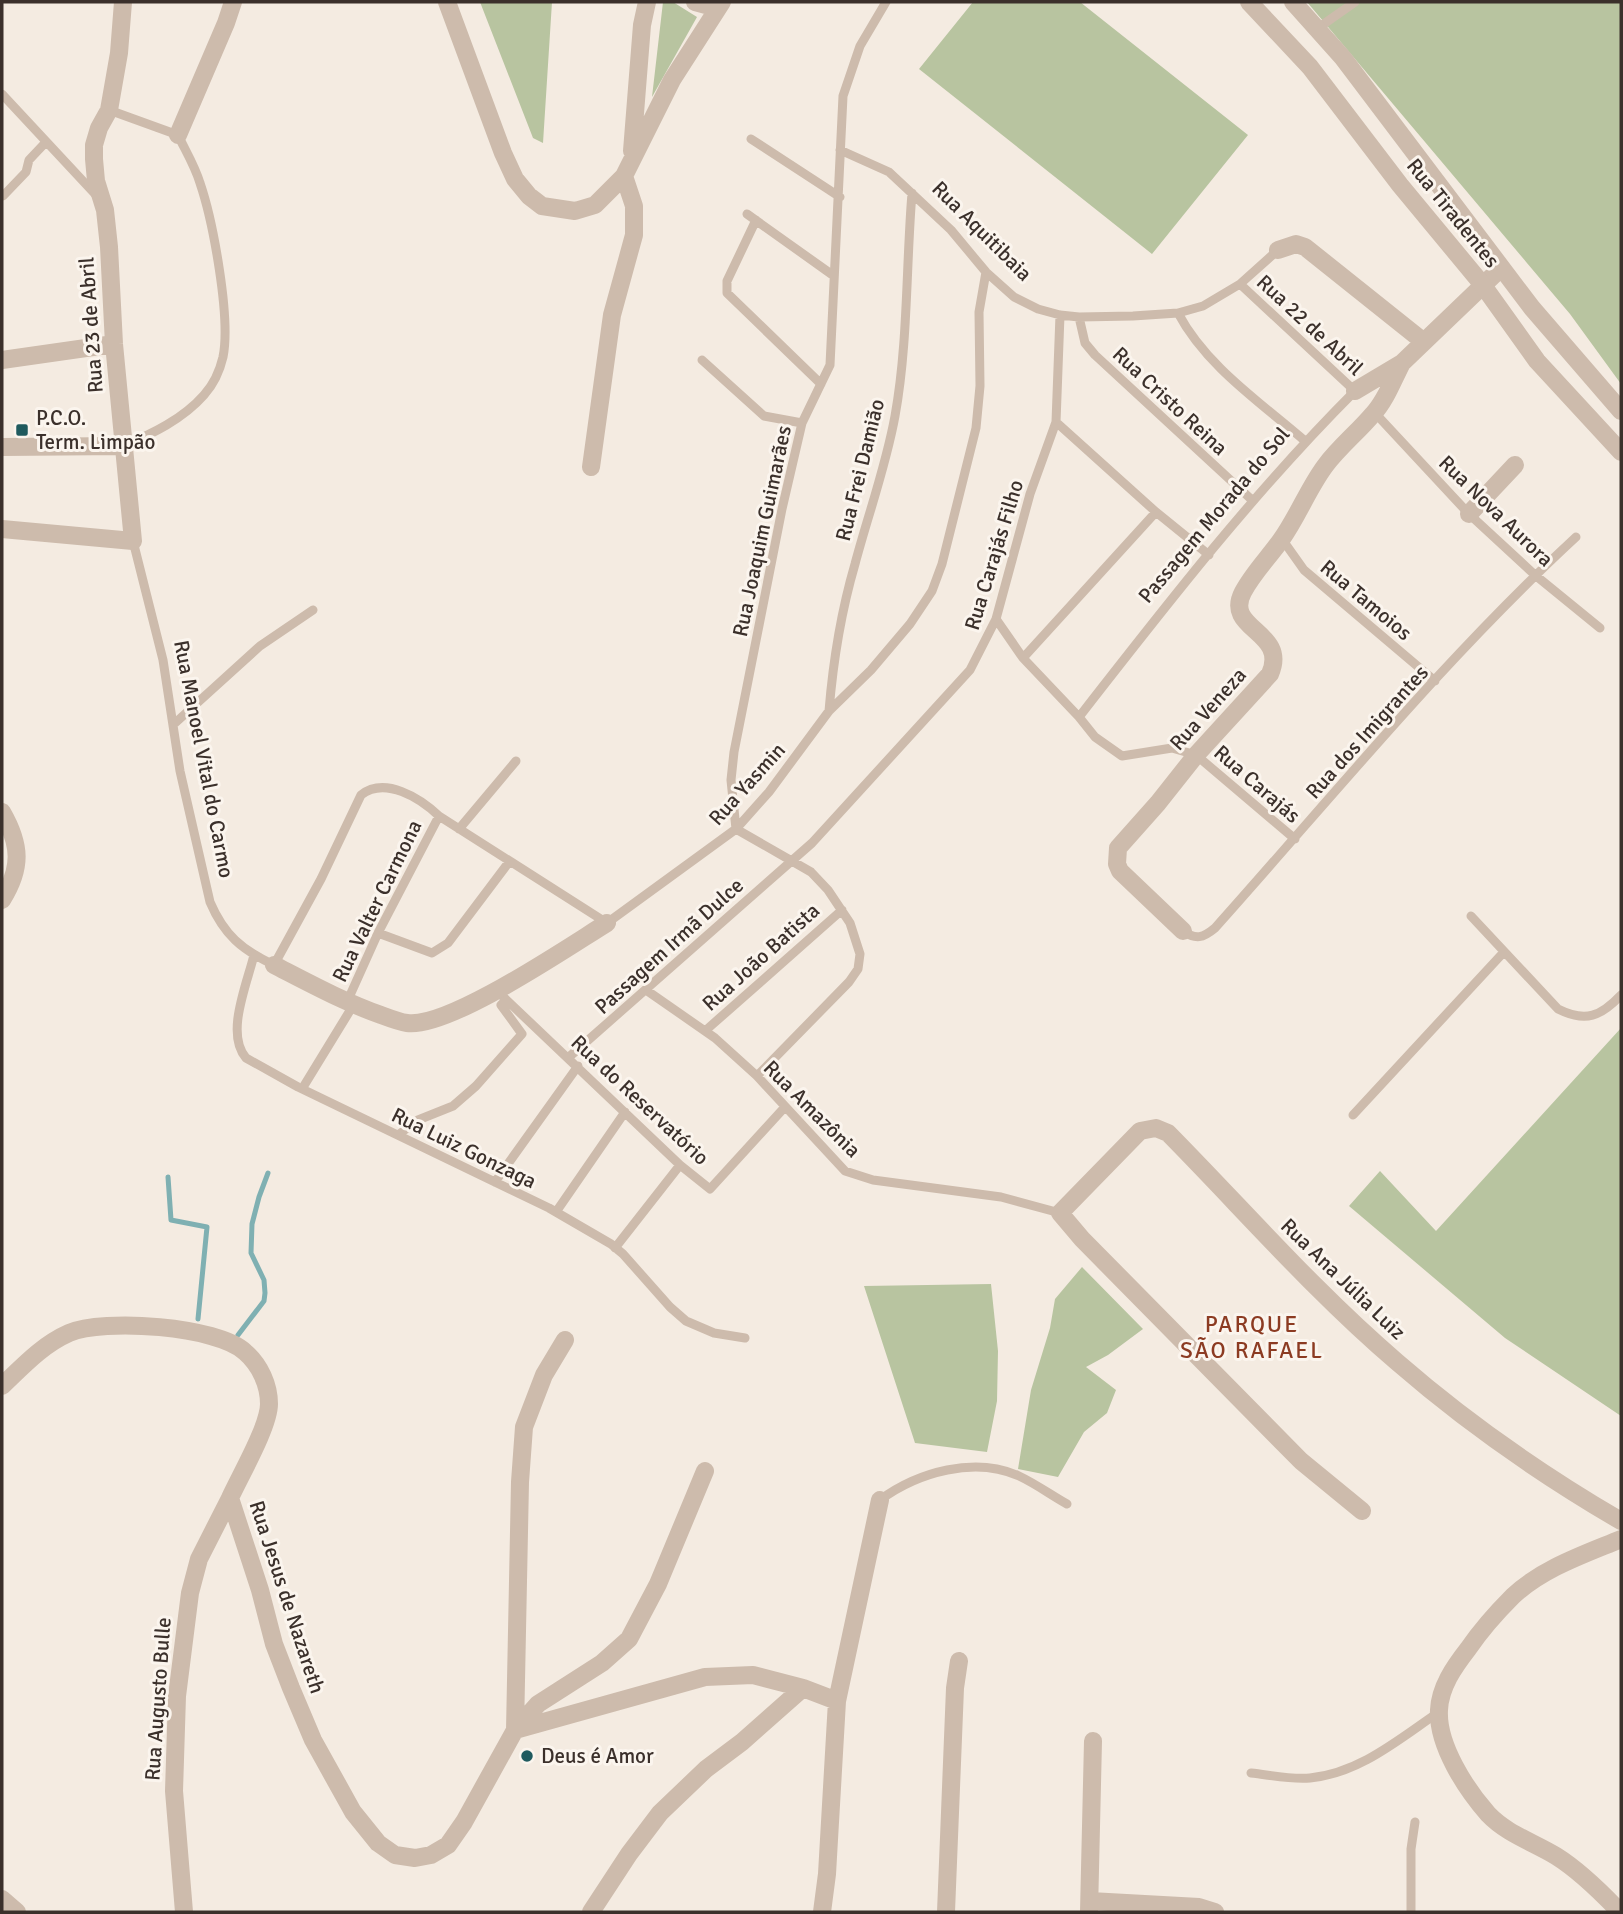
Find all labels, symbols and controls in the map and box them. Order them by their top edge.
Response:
street label: Rua Tiradentes [1401,153,1505,273]
street label: Rua Aquitibaia [926,175,1038,287]
street label: Rua 23 de Abril [73,256,109,394]
street label: Rua 22 de Abril [1251,269,1369,381]
street label: Rua Cristo Reina [1107,341,1233,461]
street label: Rua Frei Damião [830,396,890,544]
place label: P.C.O. Term. Limpão [36,405,155,455]
marker: P.C.O. Term. Limpão [14,422,30,438]
street label: Passagem Morada do Sol [1133,422,1295,608]
street label: Rua Joaquim Guimarães [727,423,797,639]
street label: Rua Nova Aurora [1433,450,1559,572]
street label: Rua Carajás Filho [959,477,1029,633]
street label: Rua Tamoios [1315,554,1417,646]
street label: Rua Manoel Vital do Carmo [168,638,240,880]
street label: Rua dos Imigrantes [1300,660,1434,804]
street label: Rua Veneza [1164,662,1252,756]
street label: Rua Yasmin [703,737,791,831]
street label: Rua Carajás [1208,739,1306,829]
street label: Rua Valter Carmona [326,816,428,986]
street label: Passagem Irmã Dulce [589,872,749,1020]
street label: Rua João Batista [697,898,825,1016]
street label: Rua do Reservatório [566,1029,714,1171]
street label: Rua Amazônia [758,1055,866,1163]
street label: Rua Luiz Gonzaga [387,1102,541,1194]
street label: Rua Ana Júlia Luiz [1275,1213,1411,1345]
district label: PARQUE SÃO RAFAEL [1180,1310,1324,1365]
street label: Rua Jesus de Nazareth [244,1497,330,1697]
street label: Rua Augusto Bulle [139,1616,177,1782]
place label: Deus é Amor [541,1743,654,1769]
marker: Deus é Amor [519,1748,535,1764]

